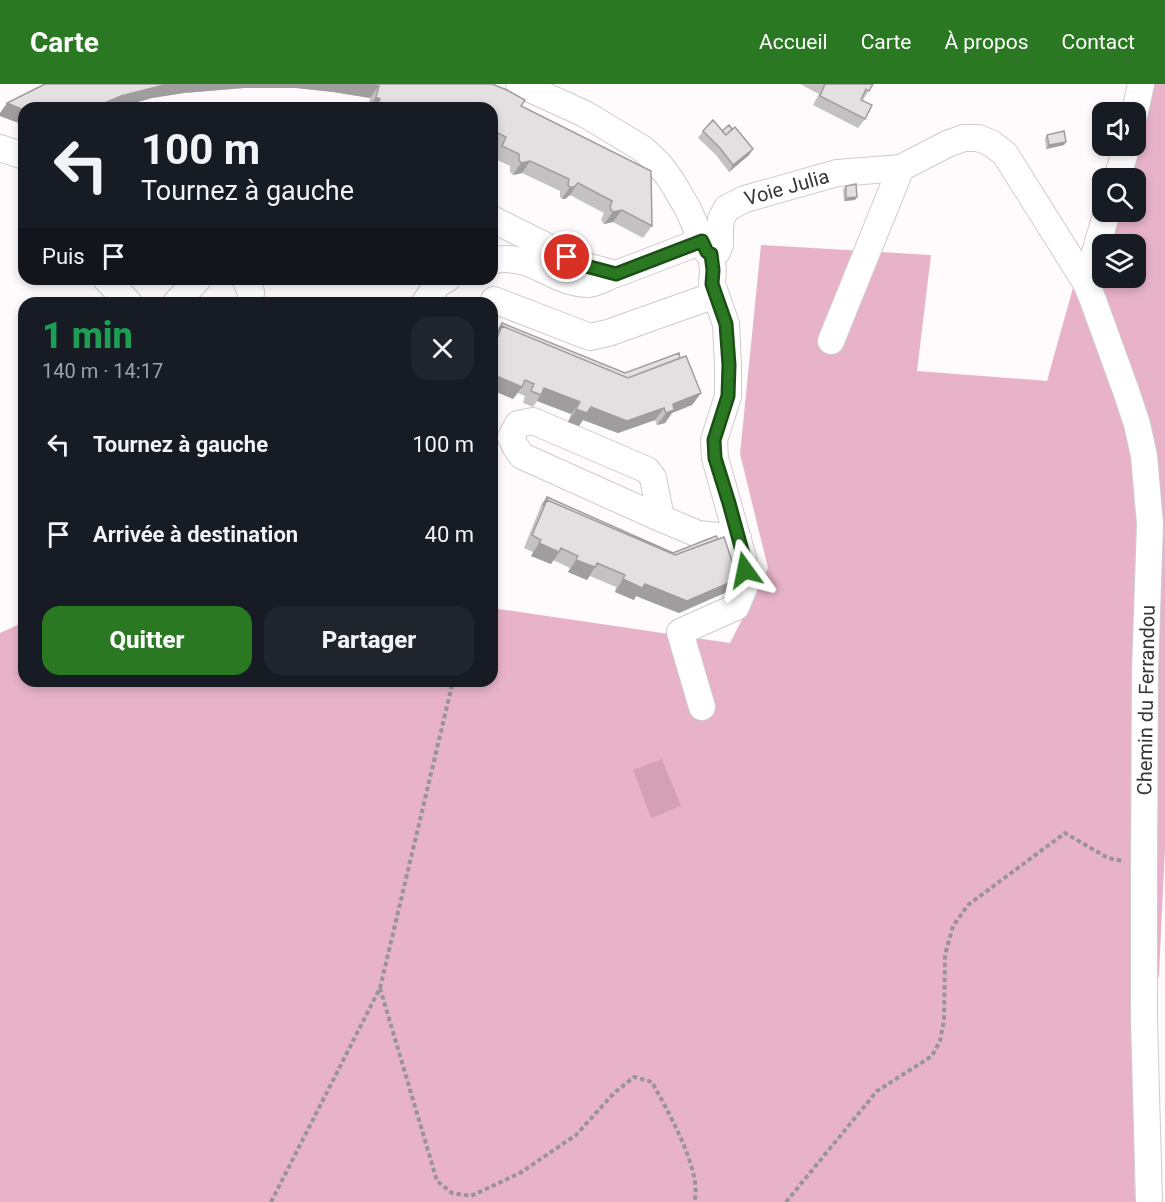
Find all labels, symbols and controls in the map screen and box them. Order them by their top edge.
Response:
text: Carte [30,26,99,59]
text: Accueil [759,30,828,54]
text: Carte [861,30,911,54]
text: À propos [944,30,1029,54]
text: Contact [1062,30,1135,54]
map controls [1092,102,1146,288]
button: sound [1092,102,1146,156]
text: 100 m [141,125,260,174]
icon: left [42,126,120,204]
street label: Voie Julia [742,164,832,211]
button: search [1092,168,1146,222]
text: Tournez à gauche [141,175,354,207]
pin [541,231,592,282]
button: layers [1092,234,1146,288]
icon: arrive [97,240,130,273]
icon: arrive [550,240,583,273]
text: Puis [42,244,85,269]
text: 1 min [42,315,133,357]
button: close [411,317,474,380]
text: 140 m · 14:17 [42,359,163,383]
icon: left [42,428,75,461]
text: Tournez à gauche [93,432,268,457]
text: 100 m [412,432,474,457]
icon: arrive [42,518,75,551]
text: Arrivée à destination [93,522,298,547]
text: 40 m [425,522,474,547]
position arrow [713,538,777,602]
street label: Chemin du Ferrandou [1132,605,1160,795]
button: Quitter [42,606,252,675]
button: Partager [264,606,474,675]

